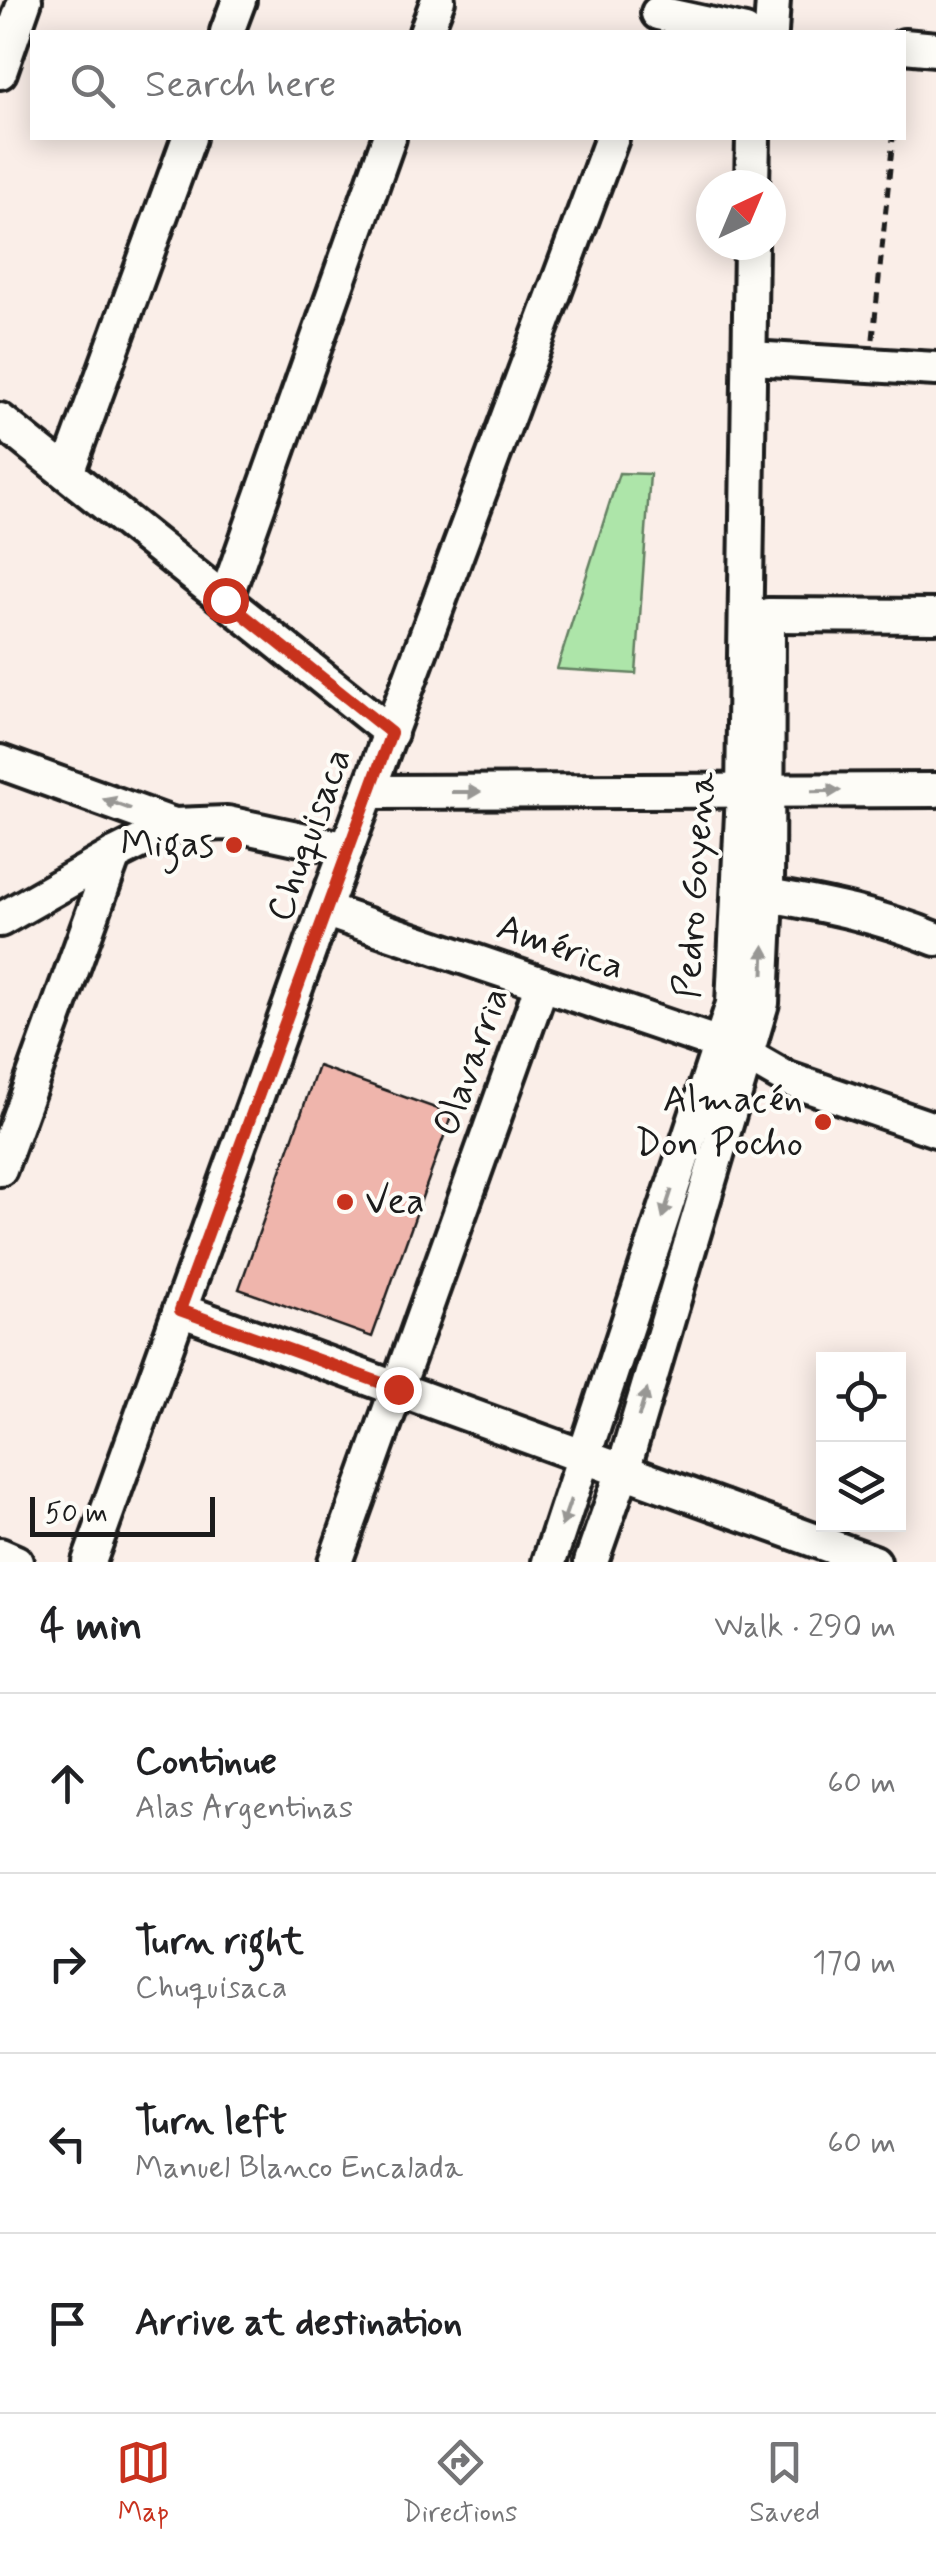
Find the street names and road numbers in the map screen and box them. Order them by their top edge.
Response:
street label: Chuquisaca [256,742,364,928]
street label: Pedro Goyena [664,770,728,1000]
street label: América [490,903,630,993]
street label: Olavarria [423,981,521,1143]

